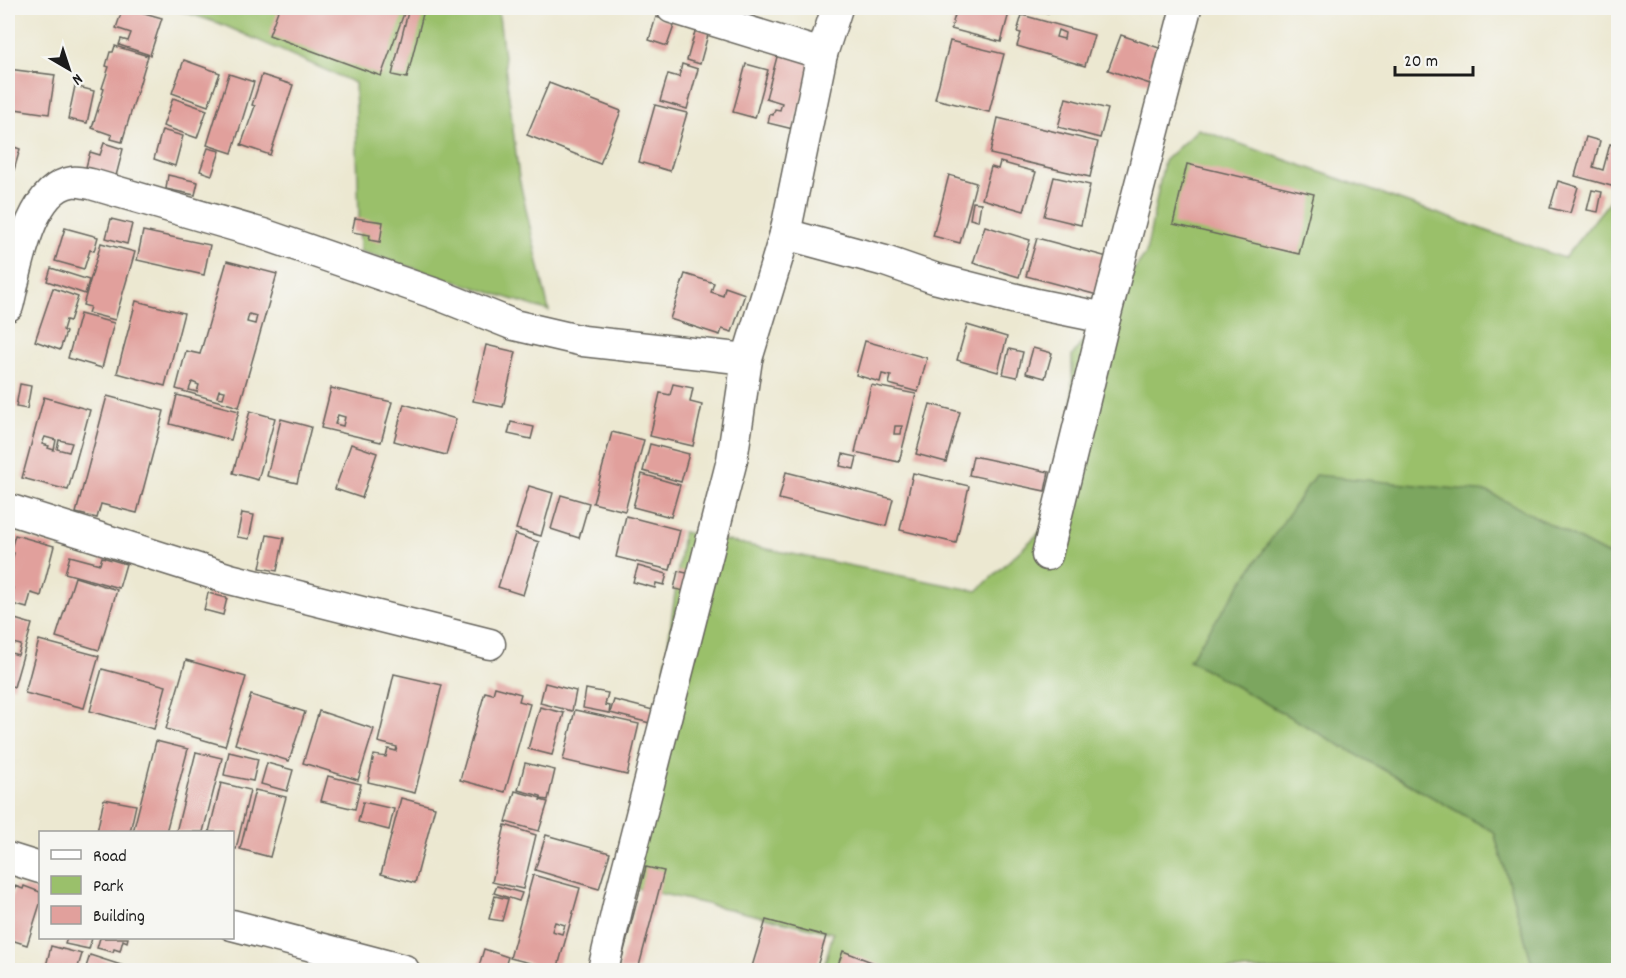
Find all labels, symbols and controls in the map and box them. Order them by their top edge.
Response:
north arrow [39,39,99,99]
scale bar [1395,39,1473,77]
text: 20 m [1404,50,1438,75]
text: N [66,67,87,90]
legend [39,831,234,939]
text: Road [93,845,127,870]
text: Park [93,875,124,900]
text: Building [93,905,145,930]

